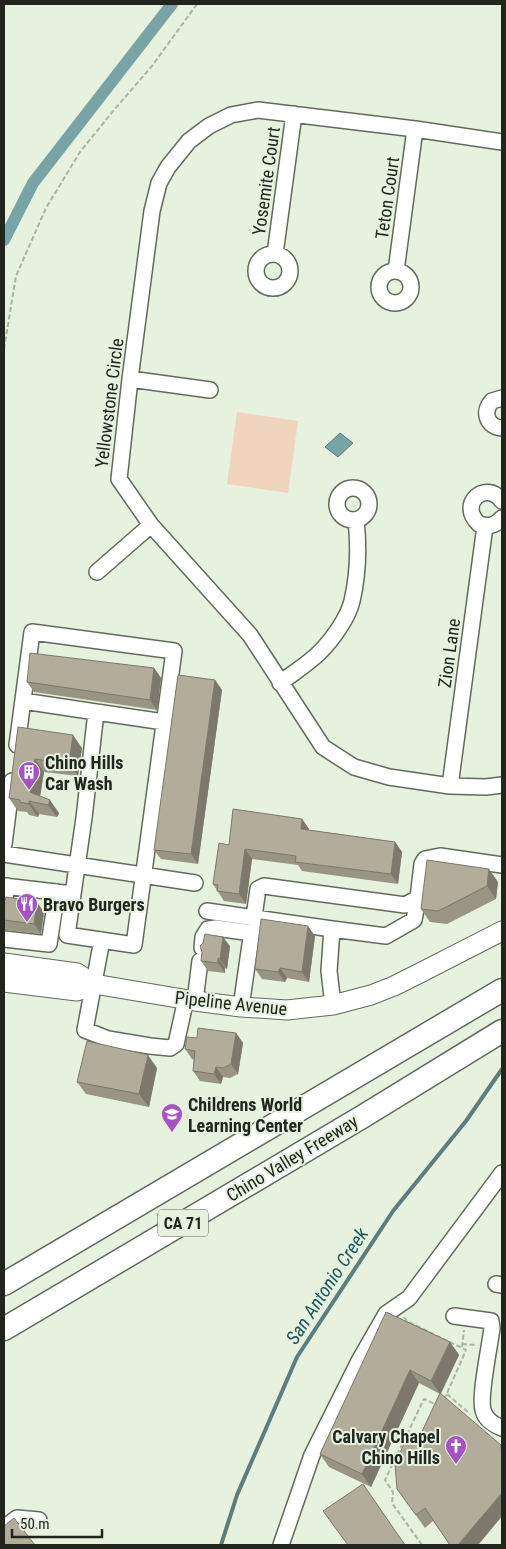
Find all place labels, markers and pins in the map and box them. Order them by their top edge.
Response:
place label: Chino Hills Car Wash [45,752,123,794]
building icon: Chino Hills Car Wash [17,760,41,791]
restaurant icon: Bravo Burgers [15,892,39,923]
place label: Bravo Burgers [43,894,145,915]
place label: Childrens World Learning Center [188,1094,303,1136]
school or university icon: Childrens World Learning Center [160,1102,184,1133]
place label: Calvary Chapel Chino Hills [332,1426,440,1468]
church icon: Calvary Chapel Chino Hills [444,1434,468,1465]

